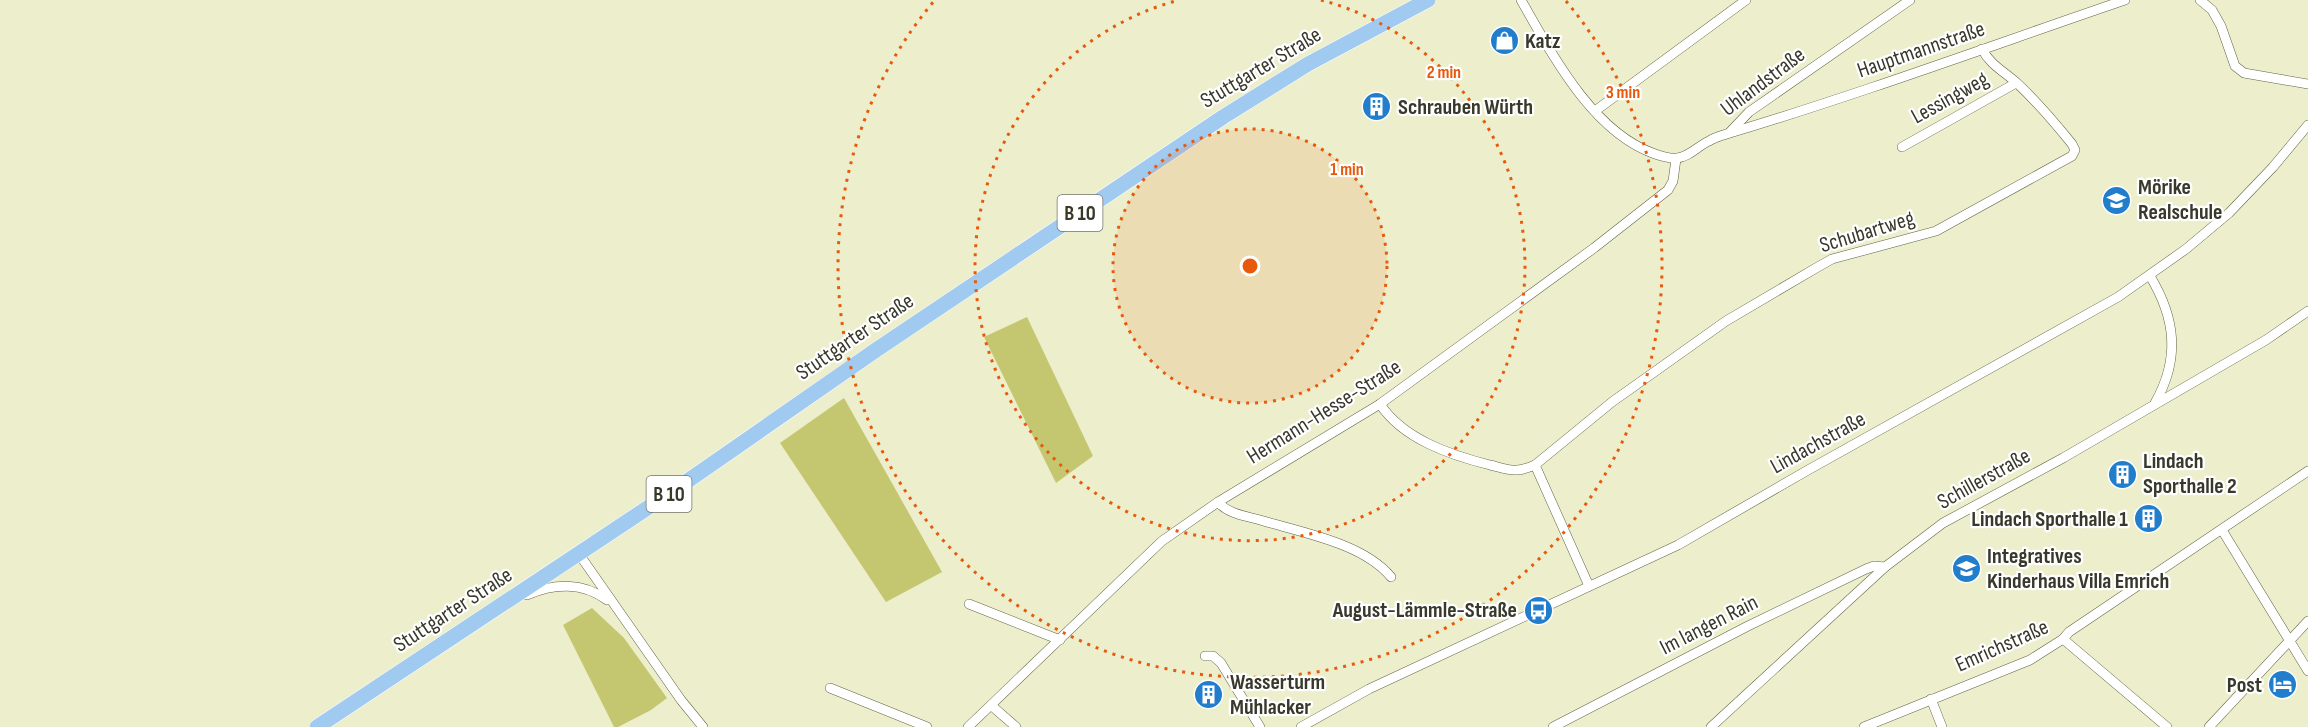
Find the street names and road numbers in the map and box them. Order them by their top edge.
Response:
street label: Hauptmannstraße [1854,16,1988,84]
street label: Stuttgarter Straße [1196,21,1326,115]
street label: Uhlandstraße [1716,42,1810,122]
street label: Lessingweg [1907,66,1994,130]
road number: B 10 [1058,195,1102,231]
street label: Schubartweg [1816,205,1918,259]
street label: Stuttgarter Straße [791,288,919,386]
street label: Hermann-Hesse-Straße [1242,354,1406,470]
street label: Lindachstraße [1766,406,1870,480]
street label: Schillerstraße [1933,442,2035,516]
road number: B 10 [646,476,692,512]
street label: Stuttgarter Straße [389,562,517,658]
street label: Im langen Rain [1655,589,1763,661]
street label: Emrichstraße [1951,614,2053,678]

